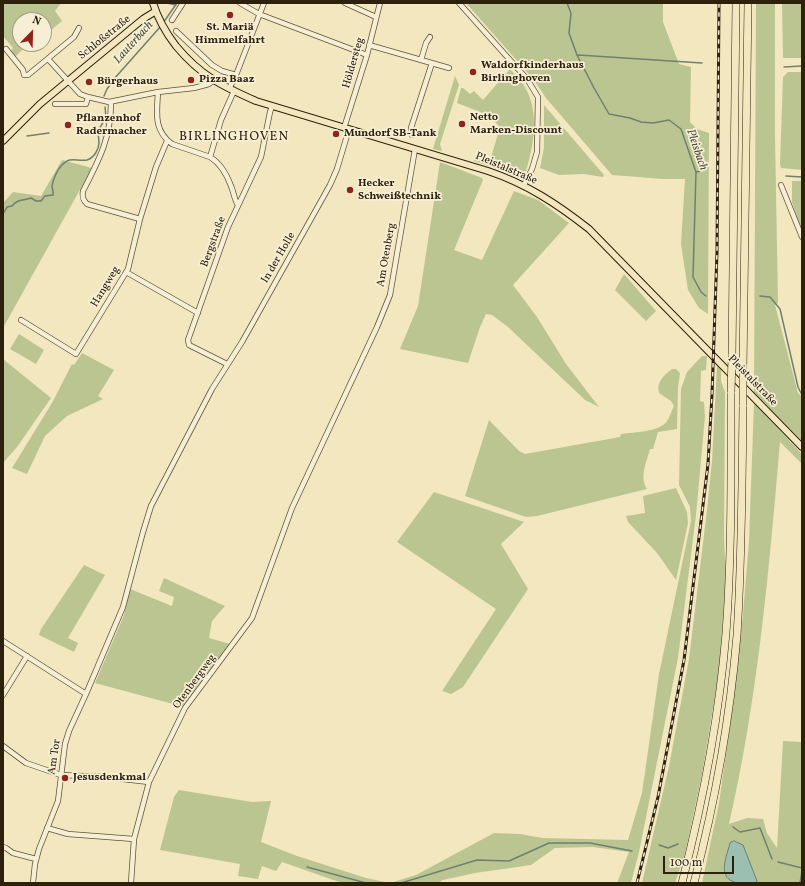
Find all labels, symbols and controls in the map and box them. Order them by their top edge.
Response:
marker: St. Mariä Himmelfahrt [225,10,235,20]
north arrow [12,12,52,52]
text: N [30,13,43,30]
street label: Schloßstraße [76,13,134,63]
water label: Lauterbach [111,19,157,67]
place label: St. Mariä Himmelfahrt [195,21,265,47]
street label: Höldersteg [340,36,368,90]
place label: Waldorfkinderhaus Birlinghoven [481,59,584,85]
marker: Waldorfkinderhaus Birlinghoven [468,67,478,77]
place label: Pizza Baaz [199,73,254,87]
place label: Bürgerhaus [97,75,158,89]
marker: Pizza Baaz [186,75,196,85]
marker: Bürgerhaus [84,77,94,87]
place label: Netto Marken-Discount [470,111,562,137]
place label: Pflanzenhof Radermacher [76,112,147,138]
marker: Netto Marken-Discount [457,119,467,129]
marker: Pflanzenhof Radermacher [63,120,73,130]
place label: Mundorf SB-Tank [344,127,436,141]
water label: Pleisbach [682,127,710,173]
marker: Mundorf SB-Tank [331,129,341,139]
district label: BIRLINGHOVEN [179,130,289,146]
street label: Pleistalstraße [473,150,539,188]
place label: Hecker Schweißtechnik [358,177,441,203]
marker: Hecker Schweißtechnik [345,185,355,195]
street label: Bergstraße [199,215,229,269]
street label: Am Otenberg [375,222,399,288]
street label: In der Holle [259,230,299,286]
street label: Hangweg [89,264,123,310]
street label: Pleistalstraße [724,353,780,409]
street label: Otenbergweg [171,652,219,712]
street label: Am Tor [46,738,64,776]
place label: Jesusdenkmal [73,771,146,785]
marker: Jesusdenkmal [60,773,70,783]
scale bar [665,848,736,874]
text: 100 m [670,855,702,871]

